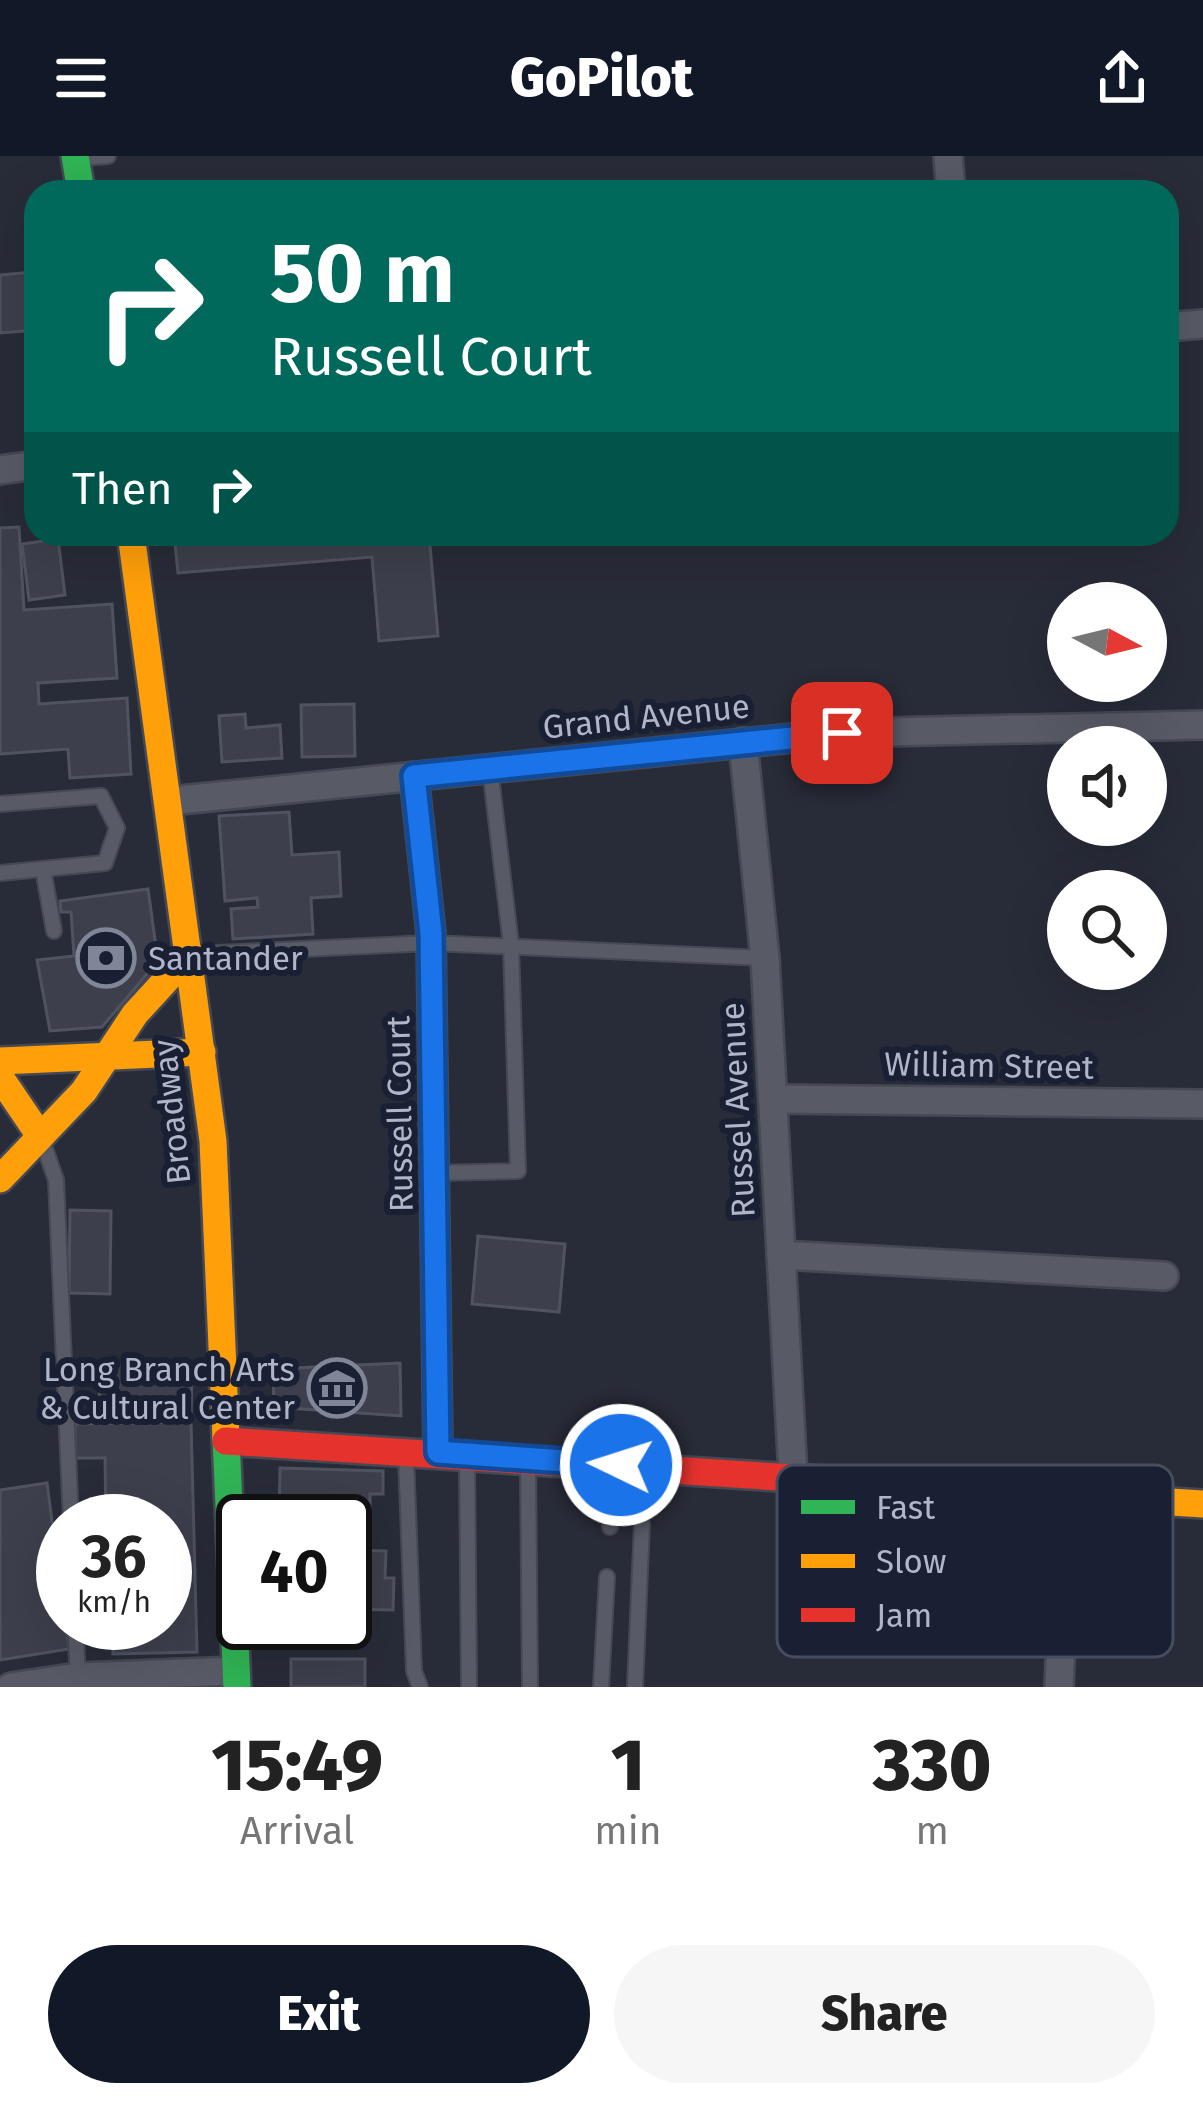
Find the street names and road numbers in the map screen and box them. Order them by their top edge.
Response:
street label: Grand Avenue [541,686,751,748]
street label: Russel Avenue [712,1001,764,1219]
street label: Russell Court [378,1015,422,1213]
street label: Broadway [145,1038,199,1186]
street label: William Street [884,1044,1094,1088]

